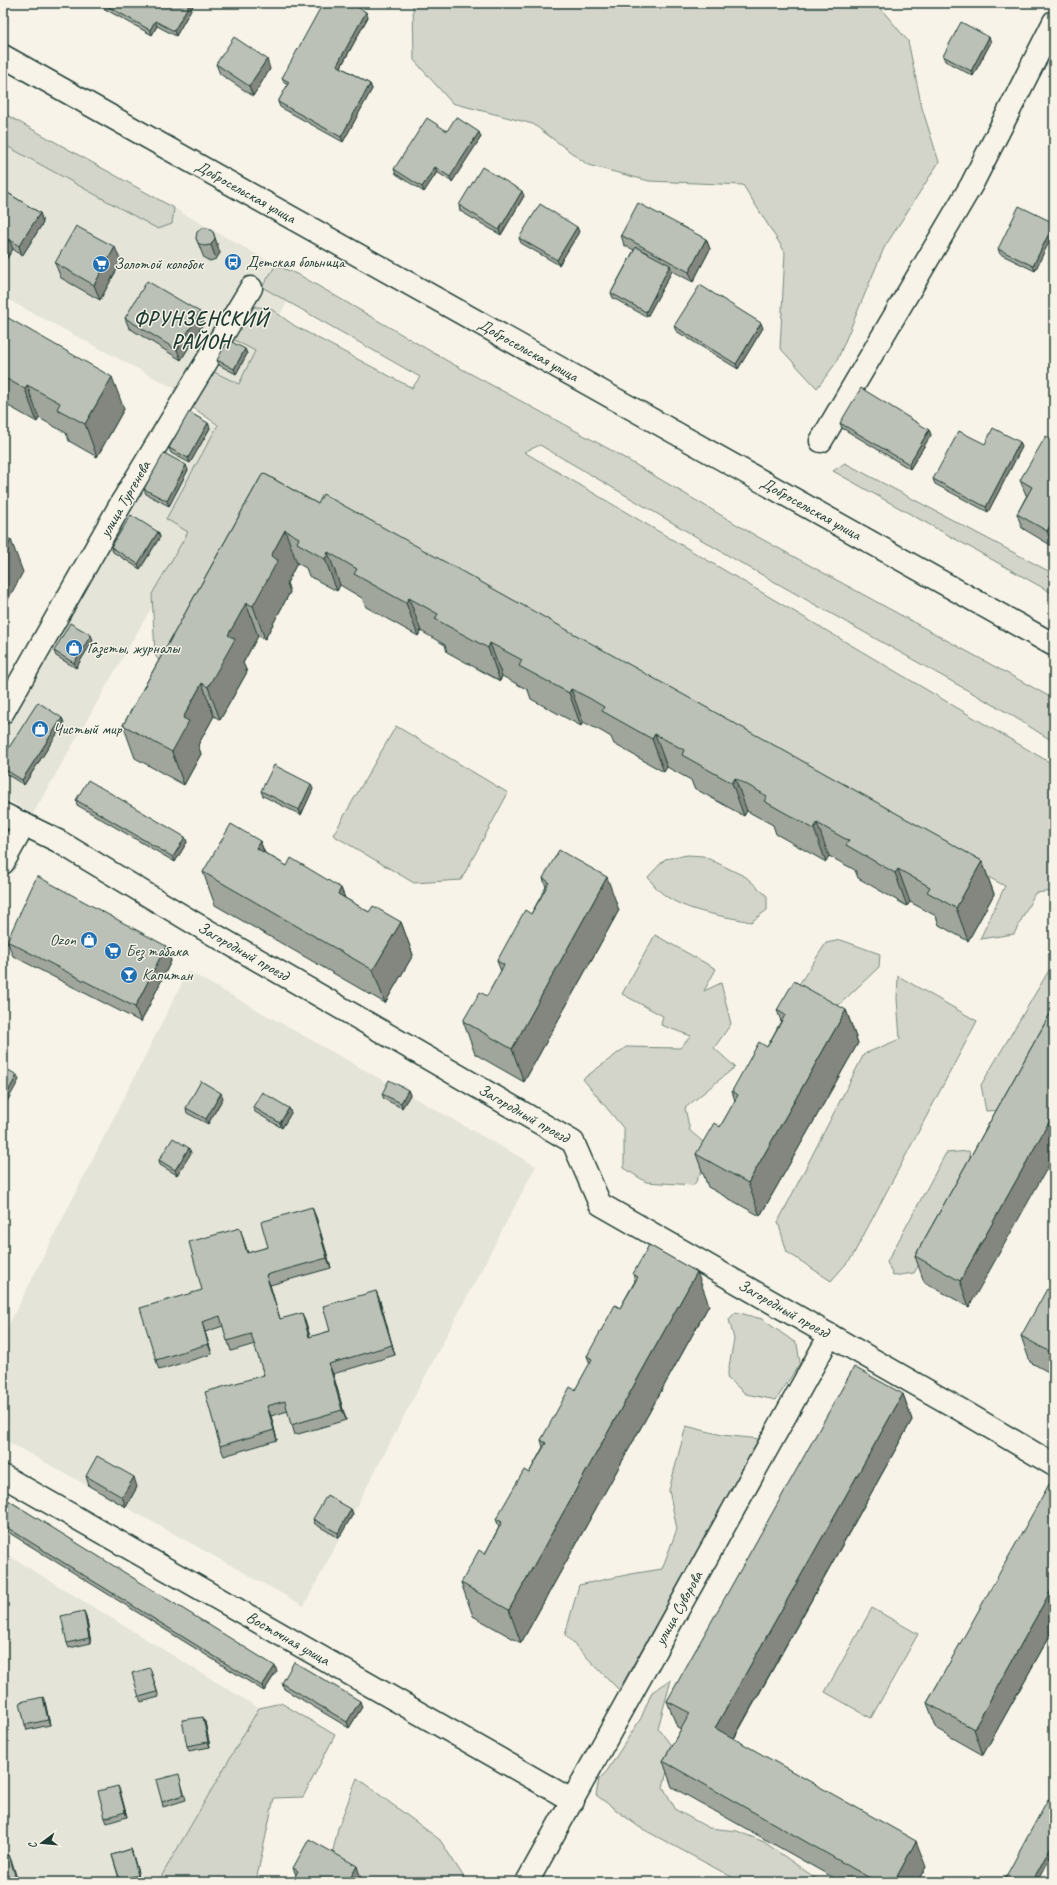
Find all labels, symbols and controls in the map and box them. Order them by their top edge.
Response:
street label: Добросельская улица [192,156,301,229]
bus stop icon: Детская больница [223,252,243,272]
place label: Детская больница [246,252,346,272]
supermarket icon: Золотой колобок [91,254,111,274]
place label: Золотой колобок [114,254,205,274]
district label: ФРУНЗЕНСКИЙ РАЙОН [134,306,271,354]
street label: Добросельская улица [475,314,583,387]
street label: улица Тургенева [95,456,155,542]
street label: Добросельская улица [757,473,866,546]
shop icon: Газеты, журналы [64,638,84,658]
place label: Газеты, журналы [87,638,181,658]
shop icon: Чистый мир [30,719,50,739]
place label: Чистый мир [53,719,123,739]
street label: Загородный проезд [194,917,294,986]
place label: Ozon [50,930,77,950]
shop icon: Ozon [79,930,99,950]
supermarket icon: Без табака [103,941,123,961]
place label: Без табака [126,941,189,961]
bar icon: Капитан [119,965,139,985]
place label: Капитан [142,965,194,985]
street label: Загородный проезд [475,1079,574,1148]
street label: Загородный проезд [735,1275,834,1343]
street label: улица Суворова [650,1567,708,1650]
street label: Восточная улица [243,1607,334,1671]
north arrow [22,1823,62,1863]
text: С [24,1840,40,1850]

